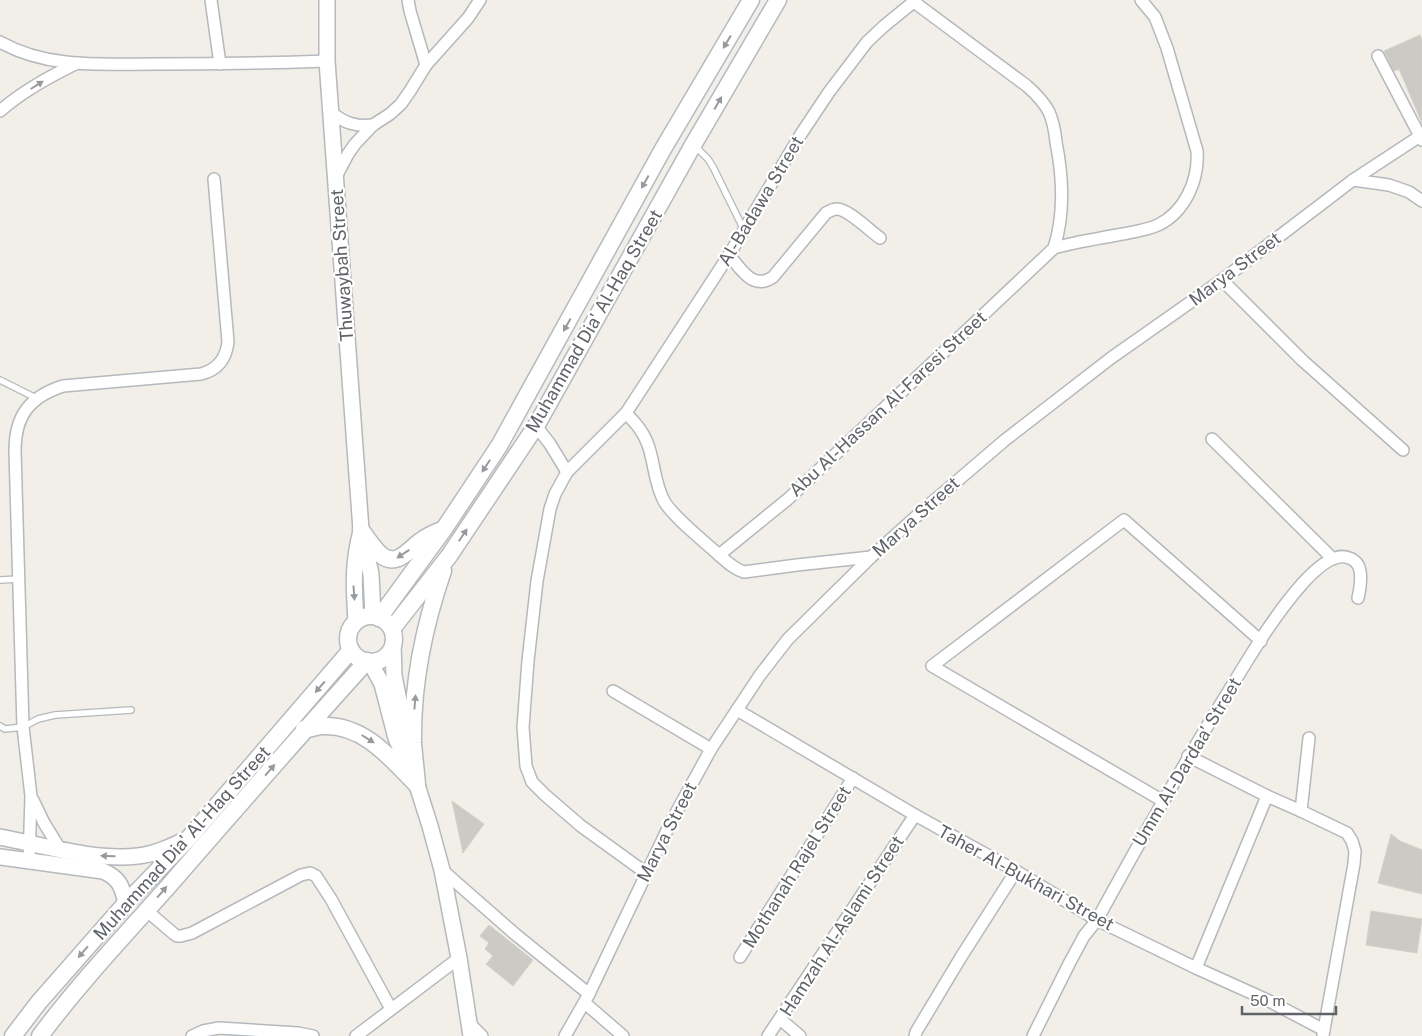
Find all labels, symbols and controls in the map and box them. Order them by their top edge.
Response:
one-way arrow [722,35,731,48]
one-way arrow [30,80,43,89]
one-way arrow [713,96,722,109]
street label: Al-Badawa Street [713,132,808,270]
one-way arrow [641,175,649,190]
street label: Thuwaybah Street [326,188,357,342]
street label: Muhammad Dia' Al-Haq Street [521,206,666,436]
street label: Marya Street [1185,227,1285,310]
street label: Abu Al-Hassan Al-Faresi Street [785,307,991,501]
one-way arrow [562,318,571,331]
one-way arrow [481,459,491,473]
street label: Marya Street [868,472,963,561]
one-way arrow [458,528,468,541]
one-way arrow [396,550,410,559]
one-way arrow [351,585,359,601]
street label: Umm Al-Dardaa' Street [1128,674,1245,850]
one-way arrow [314,681,325,694]
one-way arrow [411,693,419,709]
one-way arrow [361,735,374,744]
street label: Muhammad Dia' Al-Haq Street [89,741,274,944]
one-way arrow [264,764,275,777]
street label: Marya Street [632,778,701,885]
street label: Mothanah Rajel Street [738,782,855,952]
street label: Taher Al-Bukhari Street [935,820,1118,935]
street label: Hamzah Al-Aslami Street [775,832,908,1020]
one-way arrow [100,852,116,860]
one-way arrow [157,886,168,899]
one-way arrow [78,946,89,958]
scale bar [1242,984,1336,1016]
text: 50 m [1250,992,1285,1009]

